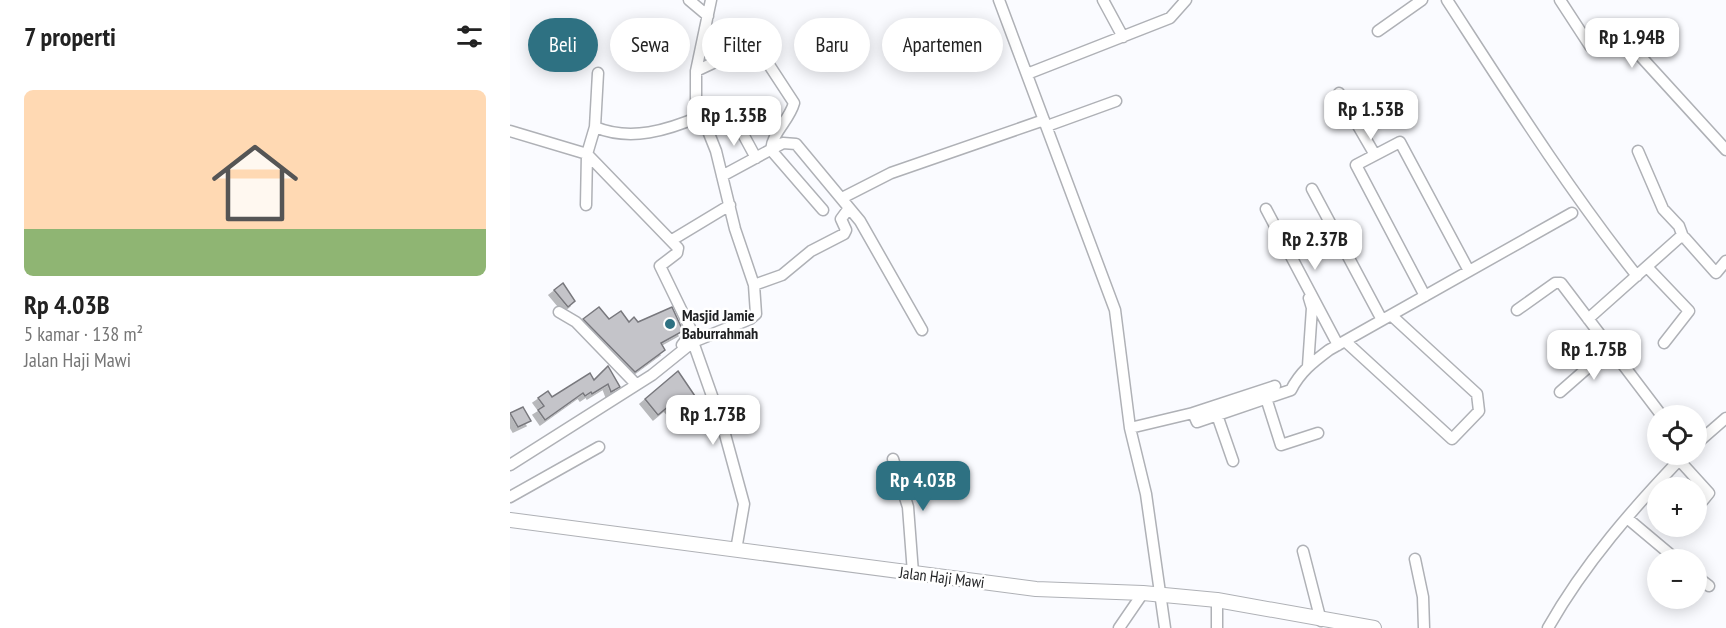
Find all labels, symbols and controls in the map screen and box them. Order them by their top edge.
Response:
chip: Beli [528,18,598,72]
chip: Sewa [610,18,690,72]
chip: Filter [702,18,782,72]
chip: Baru [794,18,870,72]
chip: Apartemen [882,18,1003,72]
pin: Rp 1.94B [1570,18,1694,69]
text: 7 properti [24,20,116,53]
icon: filters [453,20,486,53]
text: Rp 1.94B [1599,24,1665,50]
pin: Rp 1.53B [1309,90,1433,141]
pin: Rp 1.35B [672,96,796,147]
text: Rp 1.53B [1338,96,1404,122]
text: Rp 1.35B [701,102,767,128]
icon: home [201,129,309,237]
pin: Rp 2.37B [1253,220,1377,271]
text: Rp 2.37B [1282,226,1348,252]
text: Rp 4.03B [24,288,110,321]
place label: Masjid Jamie Baburrahmah [682,305,758,343]
marker: Masjid Jamie Baburrahmah [663,317,677,331]
text: 5 kamar · 138 m² [24,321,143,347]
pin: Rp 1.75B [1532,330,1656,381]
text: Rp 1.75B [1561,336,1627,362]
text: Jalan Haji Mawi [24,347,131,373]
pin: Rp 1.73B [651,395,775,446]
text: Rp 1.73B [680,401,746,427]
map controls [1647,405,1707,609]
button: locate [1647,405,1707,465]
pin: Rp 4.03B [861,461,985,512]
text: Rp 4.03B [890,467,956,493]
button: + [1647,477,1707,537]
button: − [1647,549,1707,609]
street label: Jalan Haji Mawi [897,562,986,592]

